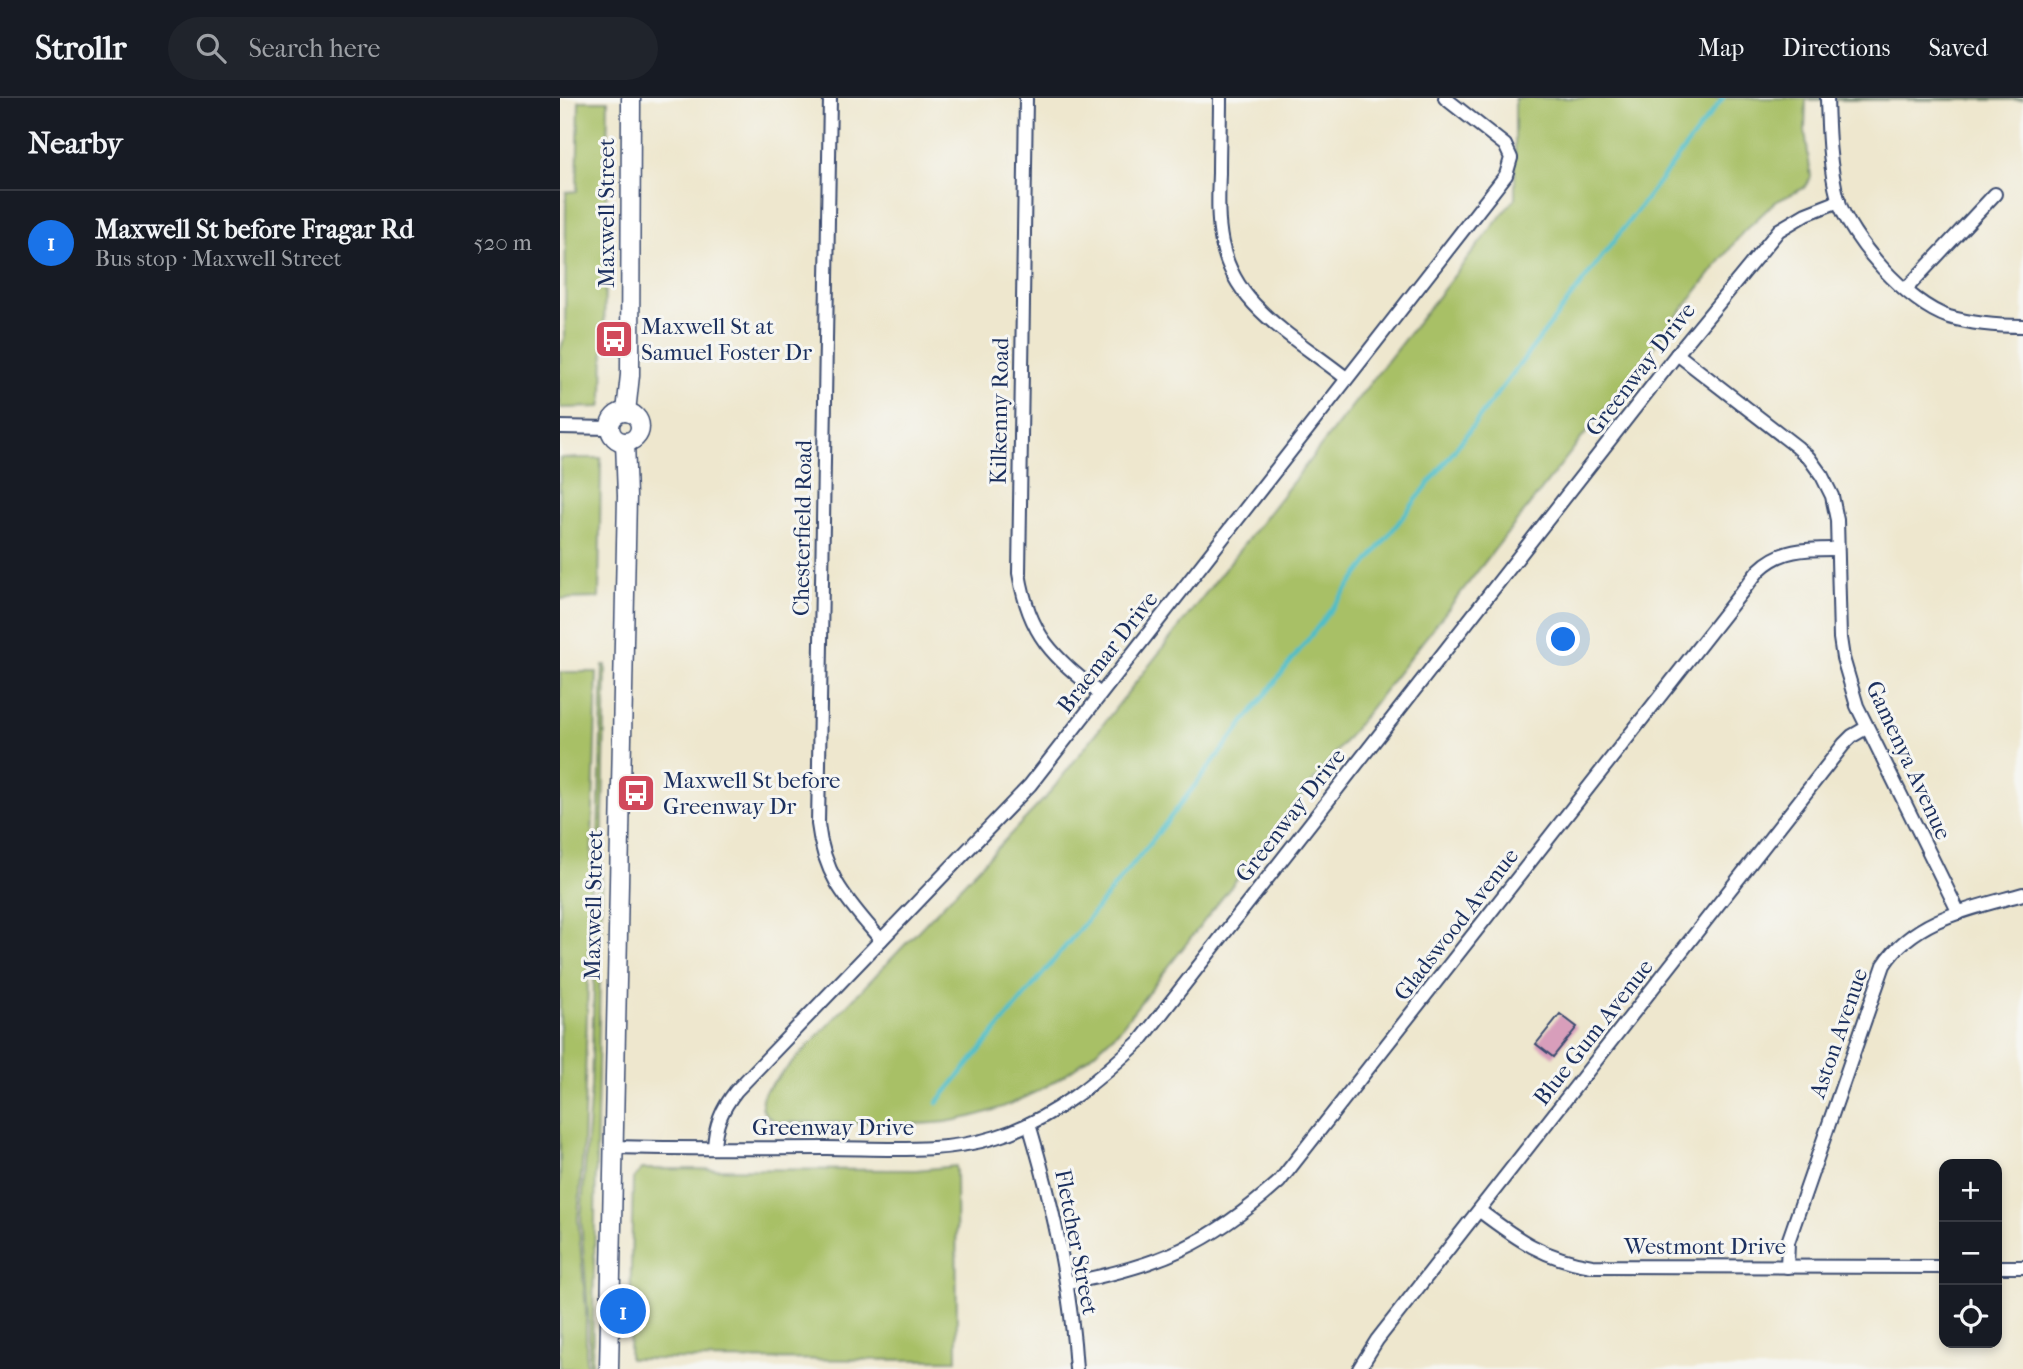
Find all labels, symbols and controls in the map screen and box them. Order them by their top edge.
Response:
search box [168,17,658,80]
text: Strollr [35,29,126,68]
icon: search [192,29,230,67]
text: Search here [248,33,380,64]
text: Map [1698,34,1744,62]
text: Directions [1782,34,1890,62]
text: Saved [1928,34,1988,62]
text: Nearby [28,126,123,161]
street label: Maxwell Street [593,138,620,288]
text: Maxwell St before Fragar Rd [95,214,414,245]
text: 1 [47,229,55,256]
text: 520 m [473,229,532,256]
text: Bus stop · Maxwell Street [95,245,342,272]
street label: Greenway Drive [1580,297,1701,441]
place label: Maxwell St at Samuel Foster Dr [641,313,812,366]
bus stop icon: Maxwell St at Samuel Foster Dr [593,318,635,360]
street label: Kilkenny Road [985,337,1014,485]
street label: Chesterfield Road [787,439,818,616]
street label: Braemar Drive [1051,586,1163,719]
your location [1546,622,1580,656]
street label: Gamenya Avenue [1860,677,1957,844]
street label: Greenway Drive [1230,743,1351,887]
place label: Maxwell St before Greenway Dr [663,767,840,820]
bus stop icon: Maxwell St before Greenway Dr [615,772,657,814]
street label: Maxwell Street [579,830,608,980]
street label: Gladswood Avenue [1389,843,1524,1006]
street label: Blue Gum Avenue [1528,954,1659,1111]
street label: Aston Avenue [1803,965,1873,1103]
street label: Greenway Drive [752,1114,914,1141]
map controls [1939,1159,2002,1348]
button: + [1939,1159,2002,1222]
street label: Fletcher Street [1049,1167,1104,1317]
button: − [1939,1222,2002,1285]
street label: Westmont Drive [1623,1233,1786,1260]
pin: 1 [600,1285,646,1337]
button: locate [1939,1285,2002,1348]

